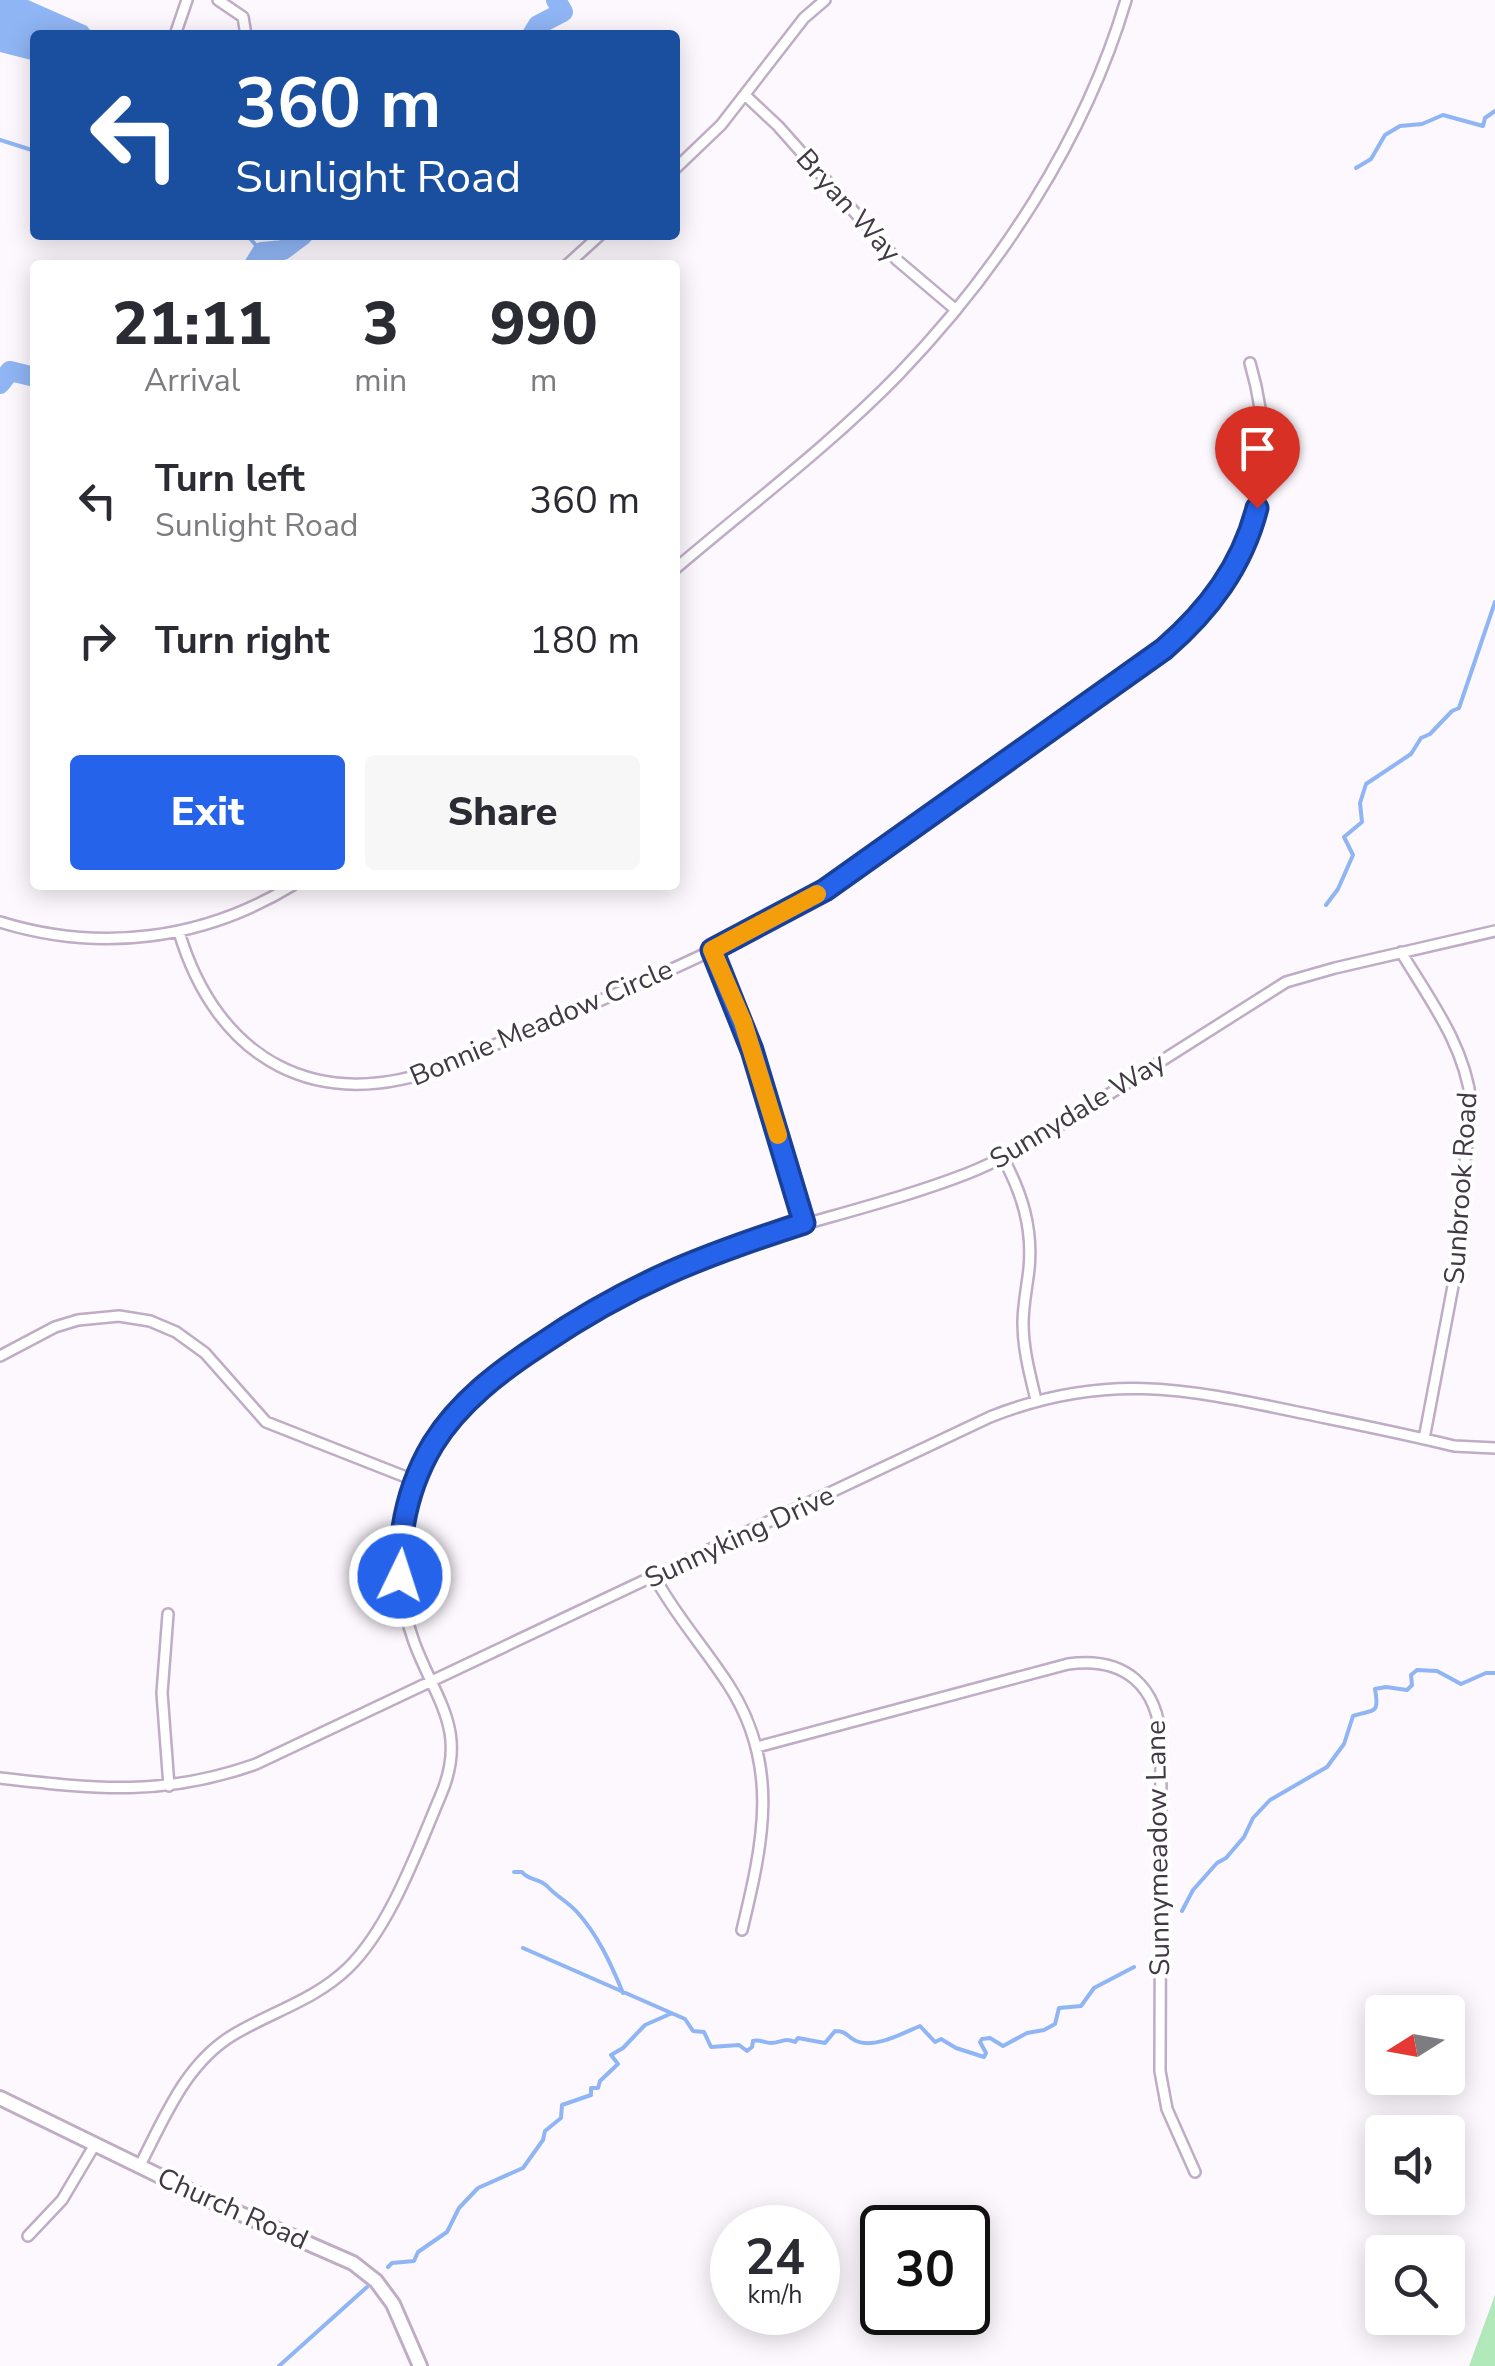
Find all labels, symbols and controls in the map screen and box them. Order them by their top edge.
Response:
text: 360 m [235,56,441,152]
icon: left [70,70,200,200]
street label: Bryan Way [787,141,910,271]
text: Sunlight Road [235,147,521,208]
text: 21:11 [112,283,272,365]
text: 3 [363,283,399,365]
text: 990 [490,283,598,365]
text: Arrival [144,359,240,402]
text: min [354,359,407,402]
text: m [530,359,557,402]
pin [1215,406,1300,509]
icon: arrive [1230,421,1285,476]
text: Turn left [155,453,305,504]
icon: left [70,473,125,528]
text: 360 m [529,475,640,526]
text: Sunlight Road [155,504,359,547]
icon: right [70,613,125,668]
text: Turn right [155,615,330,666]
text: 180 m [529,615,640,666]
button: Exit [70,755,345,870]
button: Share [365,755,640,870]
street label: Bonnie Meadow Circle [404,950,679,1096]
street label: Sunnydale Way [983,1043,1173,1178]
street label: Sunbrook Road [1435,1091,1487,1285]
street label: Sunnyking Drive [638,1476,841,1598]
position arrow [348,1524,452,1628]
street label: Sunnymeadow Lane [1137,1720,1179,1976]
north arrow [1365,1995,1465,2095]
map controls [1365,1995,1465,2335]
button: sound [1365,2115,1465,2215]
street label: Church Road [151,2159,314,2259]
speed limit sign: 30 [860,2205,990,2335]
text: 24 [745,2223,805,2292]
button: search [1365,2235,1465,2335]
text: km/h [747,2278,803,2312]

